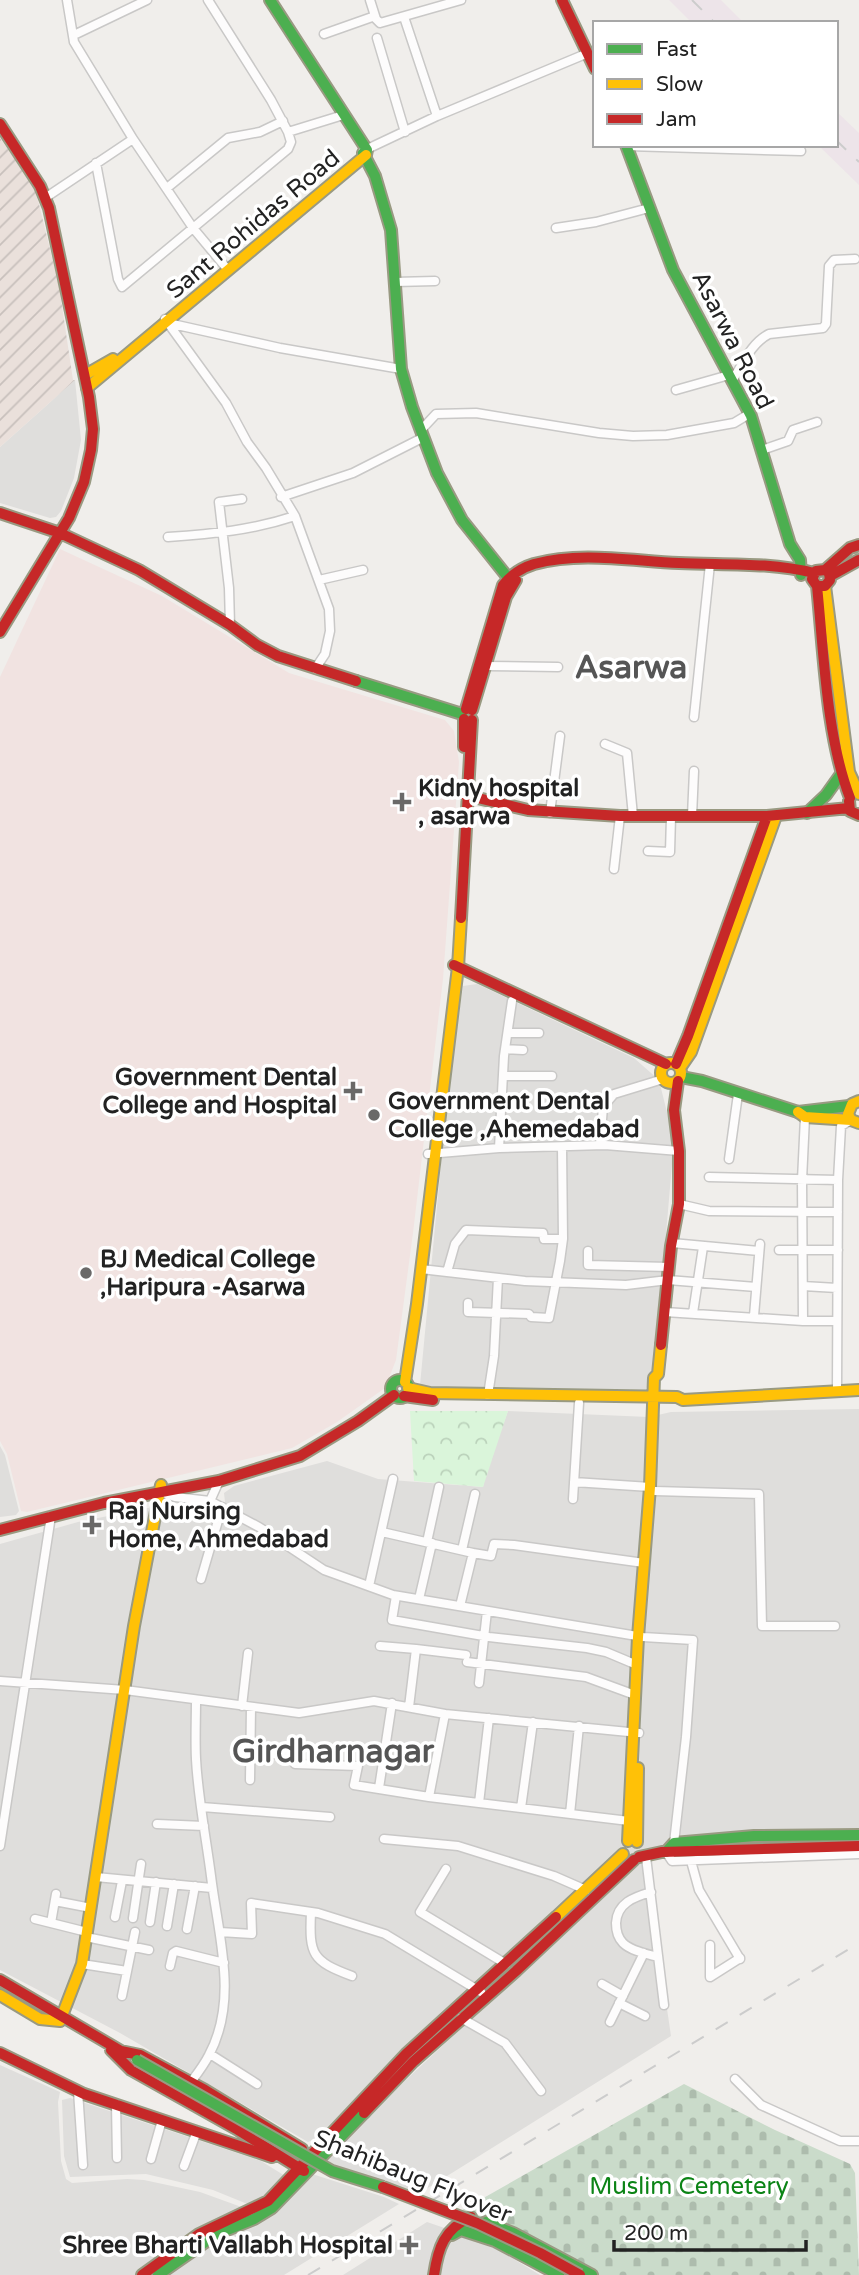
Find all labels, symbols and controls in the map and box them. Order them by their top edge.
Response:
legend [593,21,838,147]
text: Fast [656,37,697,62]
text: Slow [656,72,704,97]
text: Jam [656,107,697,132]
street label: Sant Rohidas Road [161,144,346,305]
street label: Asarwa Road [685,266,780,414]
district label: Asarwa [575,649,687,687]
place label: Kidny hospital , asarwa [418,774,579,831]
marker: Kidny hospital , asarwa [392,792,412,812]
place label: Government Dental College and Hospital [102,1063,337,1120]
marker: Government Dental College and Hospital [343,1081,363,1101]
place label: Government Dental College ,Ahemedabad [388,1087,640,1144]
marker: Government Dental College ,Ahemedabad [366,1107,382,1123]
place label: BJ Medical College ,Haripura -Asarwa [100,1245,316,1302]
marker: BJ Medical College ,Haripura -Asarwa [78,1265,94,1281]
place label: Raj Nursing Home, Ahmedabad [108,1497,329,1554]
marker: Raj Nursing Home, Ahmedabad [82,1515,102,1535]
district label: Girdharnagar [232,1733,435,1771]
street label: Shahibaug Flyover [310,2124,517,2230]
park label: Muslim Cemetery [589,2172,789,2201]
scale bar [614,2208,806,2252]
text: 200 m [624,2221,688,2246]
place label: Shree Bharti Vallabh Hospital [62,2231,393,2260]
marker: Shree Bharti Vallabh Hospital [399,2235,419,2255]

